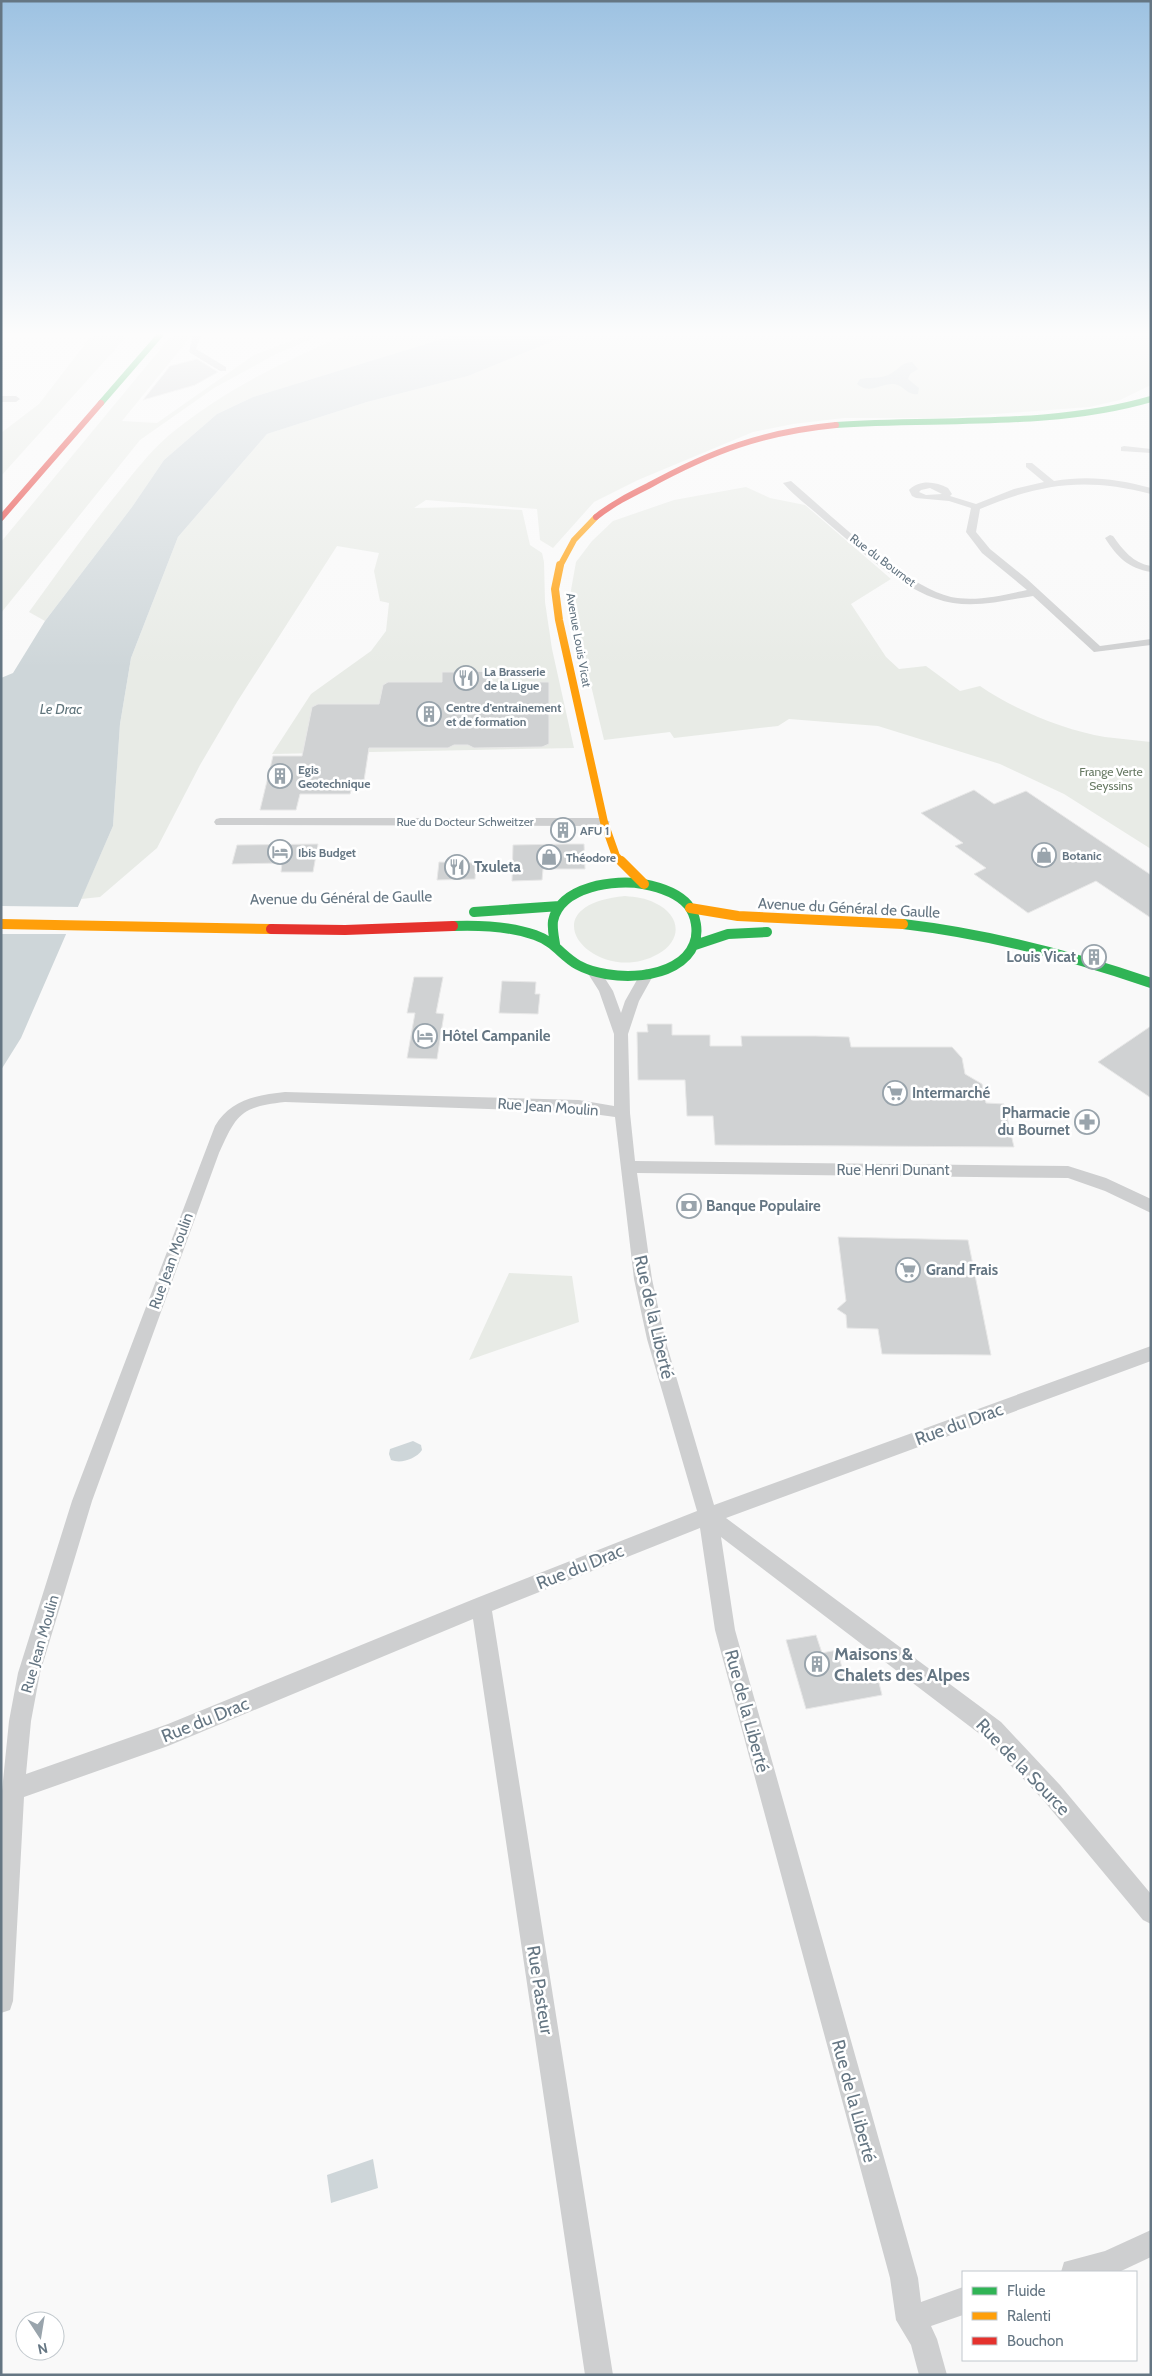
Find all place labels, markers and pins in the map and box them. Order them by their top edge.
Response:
place label: La Brasserie de la Ligue [484,664,545,693]
restaurant icon: La Brasserie de la Ligue [453,665,479,691]
place label: Centre d'entrainement et de formation [446,700,561,729]
building icon: Centre d'entrainement et de formation [416,701,442,727]
place label: Egis Geotechnique [298,762,370,791]
building icon: Egis Geotechnique [267,763,293,789]
building icon: AFU 1 [550,817,576,843]
place label: AFU 1 [580,823,610,838]
hotel icon: Ibis Budget [267,839,293,865]
shop icon: Botanic [1031,842,1057,868]
shop icon: Théodore [536,844,562,870]
place label: Ibis Budget [298,845,356,860]
place label: Botanic [1062,848,1102,863]
place label: Théodore [566,850,616,865]
restaurant icon: Txuleta [444,854,470,880]
place label: Txuleta [474,858,521,876]
building icon: Louis Vicat [1081,944,1107,970]
place label: Louis Vicat [1006,948,1076,966]
hotel icon: Hôtel Campanile [412,1023,438,1049]
place label: Hôtel Campanile [442,1027,551,1045]
supermarket icon: Intermarché [882,1080,908,1106]
place label: Intermarché [912,1084,991,1102]
place label: Pharmacie du Bournet [997,1104,1070,1139]
pharmacy icon: Pharmacie du Bournet [1074,1109,1100,1135]
bank icon: Banque Populaire [676,1193,702,1219]
place label: Banque Populaire [706,1197,821,1215]
supermarket icon: Grand Frais [895,1257,921,1283]
place label: Grand Frais [926,1261,998,1279]
place label: Maisons & Chalets des Alpes [834,1643,970,1686]
building icon: Maisons & Chalets des Alpes [804,1651,830,1677]

